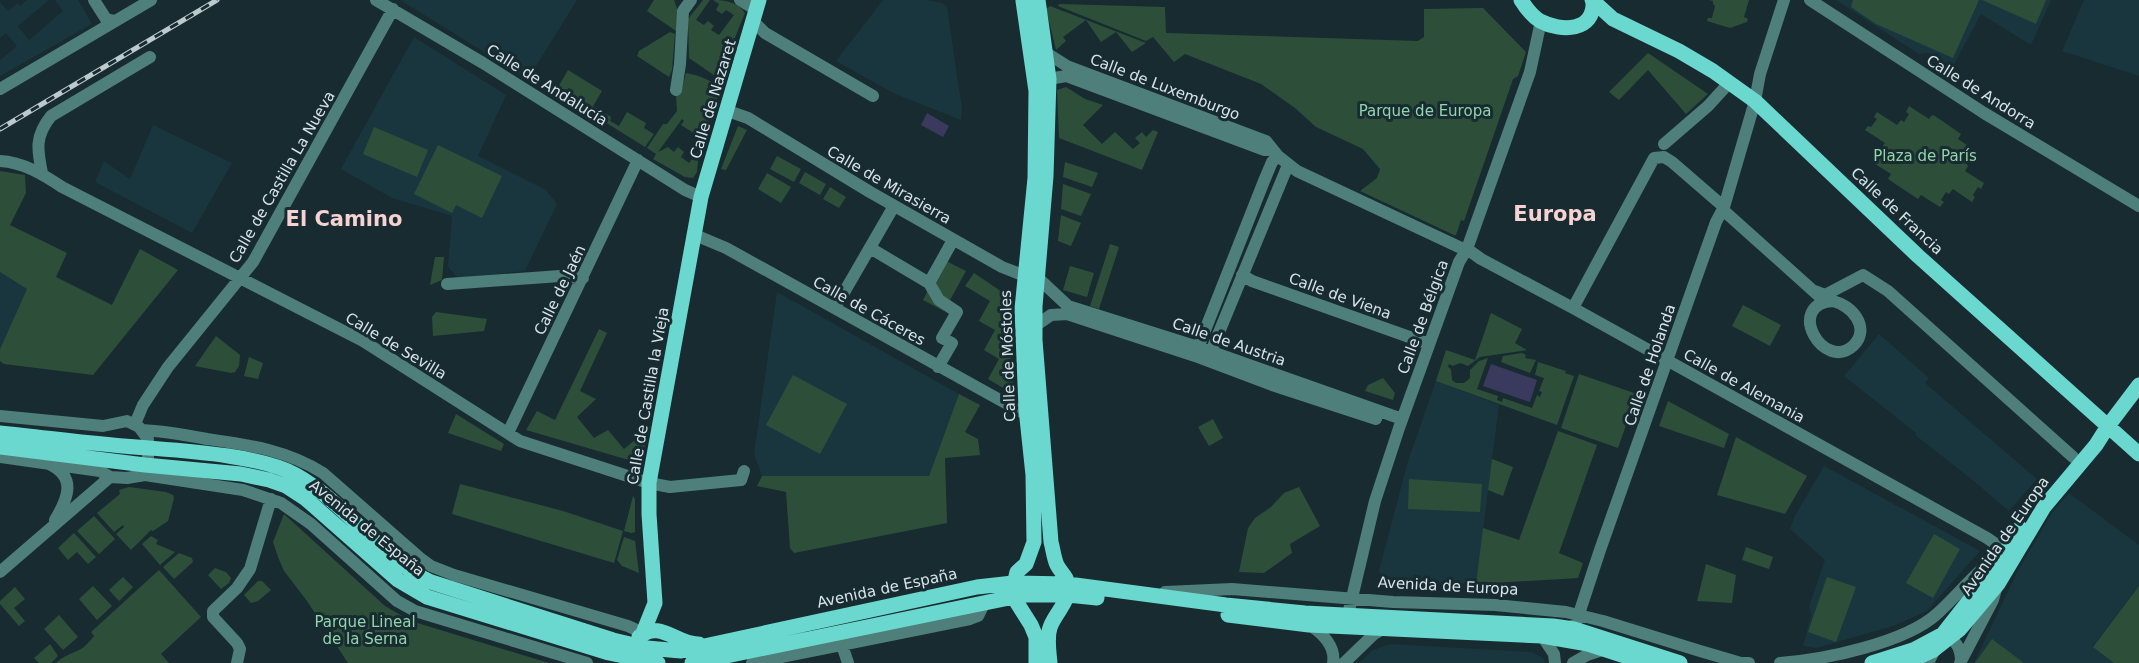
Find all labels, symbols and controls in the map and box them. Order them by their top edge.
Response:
street label: Calle de Nazaret [686,37,740,161]
street label: Calle de Andalucía [483,40,611,130]
street label: Calle de Luxemburgo [1088,50,1242,124]
street label: Calle de Andorra [1923,51,2039,133]
street label: Calle de Castilla La Nueva [225,88,339,266]
park label: Parque de Europa [1359,102,1491,120]
street label: Calle de Mirasierra [824,142,954,228]
park label: Plaza de París [1873,147,1977,165]
street label: Calle de Francia [1847,164,1947,258]
district label: Europa [1513,202,1597,226]
district label: El Camino [286,207,402,231]
street label: Calle de Jaén [530,242,590,338]
street label: Calle de Bélgica [1394,257,1452,377]
street label: Calle de Viena [1286,269,1394,323]
street label: Calle de Cáceres [810,273,928,349]
street label: Calle de Móstoles [997,290,1019,422]
street label: Calle de Holanda [1621,302,1679,428]
street label: Calle de Castilla la Vieja [623,306,673,486]
street label: Calle de Sevilla [342,309,450,383]
street label: Calle de Austria [1170,314,1288,370]
street label: Calle de Alemania [1680,345,1808,427]
street label: Avenida de Europa [1957,473,2053,599]
street label: Avenida de España [306,476,428,580]
street label: Avenida de España [815,564,959,612]
street label: Avenida de Europa [1377,573,1519,599]
park label: Parque Lineal de la Serna [314,613,416,648]

